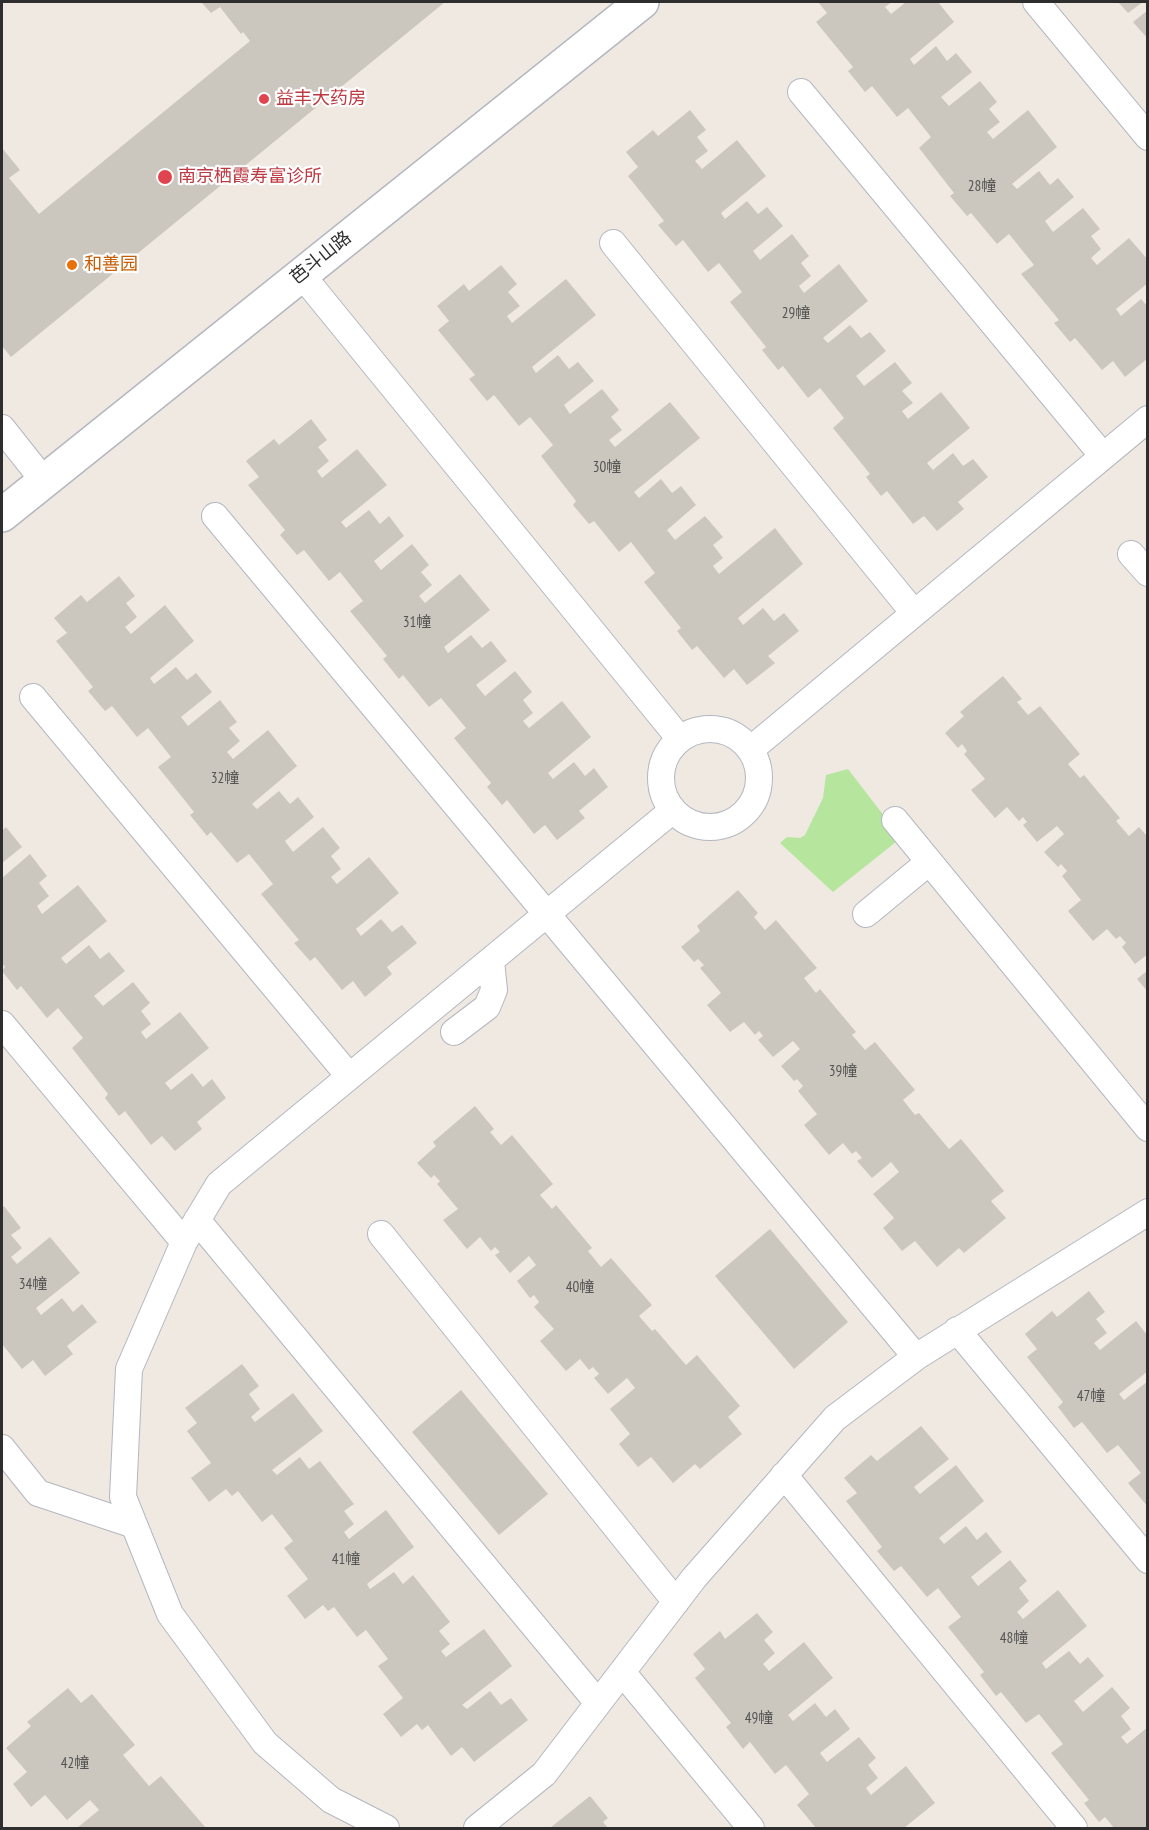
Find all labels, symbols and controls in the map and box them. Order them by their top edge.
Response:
place label: 益丰大药房 [276,88,366,110]
marker: 益丰大药房 [257,92,271,106]
place label: 南京栖霞寿富诊所 [178,166,322,188]
marker: 南京栖霞寿富诊所 [156,168,174,186]
house number: 28幢 [968,178,996,196]
street label: 芭斗山路 [286,227,356,289]
place label: 和善园 [84,254,138,276]
marker: 和善园 [65,258,79,272]
house number: 29幢 [782,305,810,323]
house number: 30幢 [593,459,621,477]
house number: 31幢 [403,614,431,632]
house number: 32幢 [211,770,239,788]
house number: 39幢 [829,1063,857,1081]
house number: 34幢 [19,1276,47,1294]
house number: 40幢 [566,1279,594,1297]
house number: 47幢 [1077,1388,1105,1406]
house number: 41幢 [332,1551,360,1569]
house number: 48幢 [1000,1630,1028,1648]
house number: 49幢 [745,1710,773,1728]
house number: 42幢 [61,1755,89,1773]

